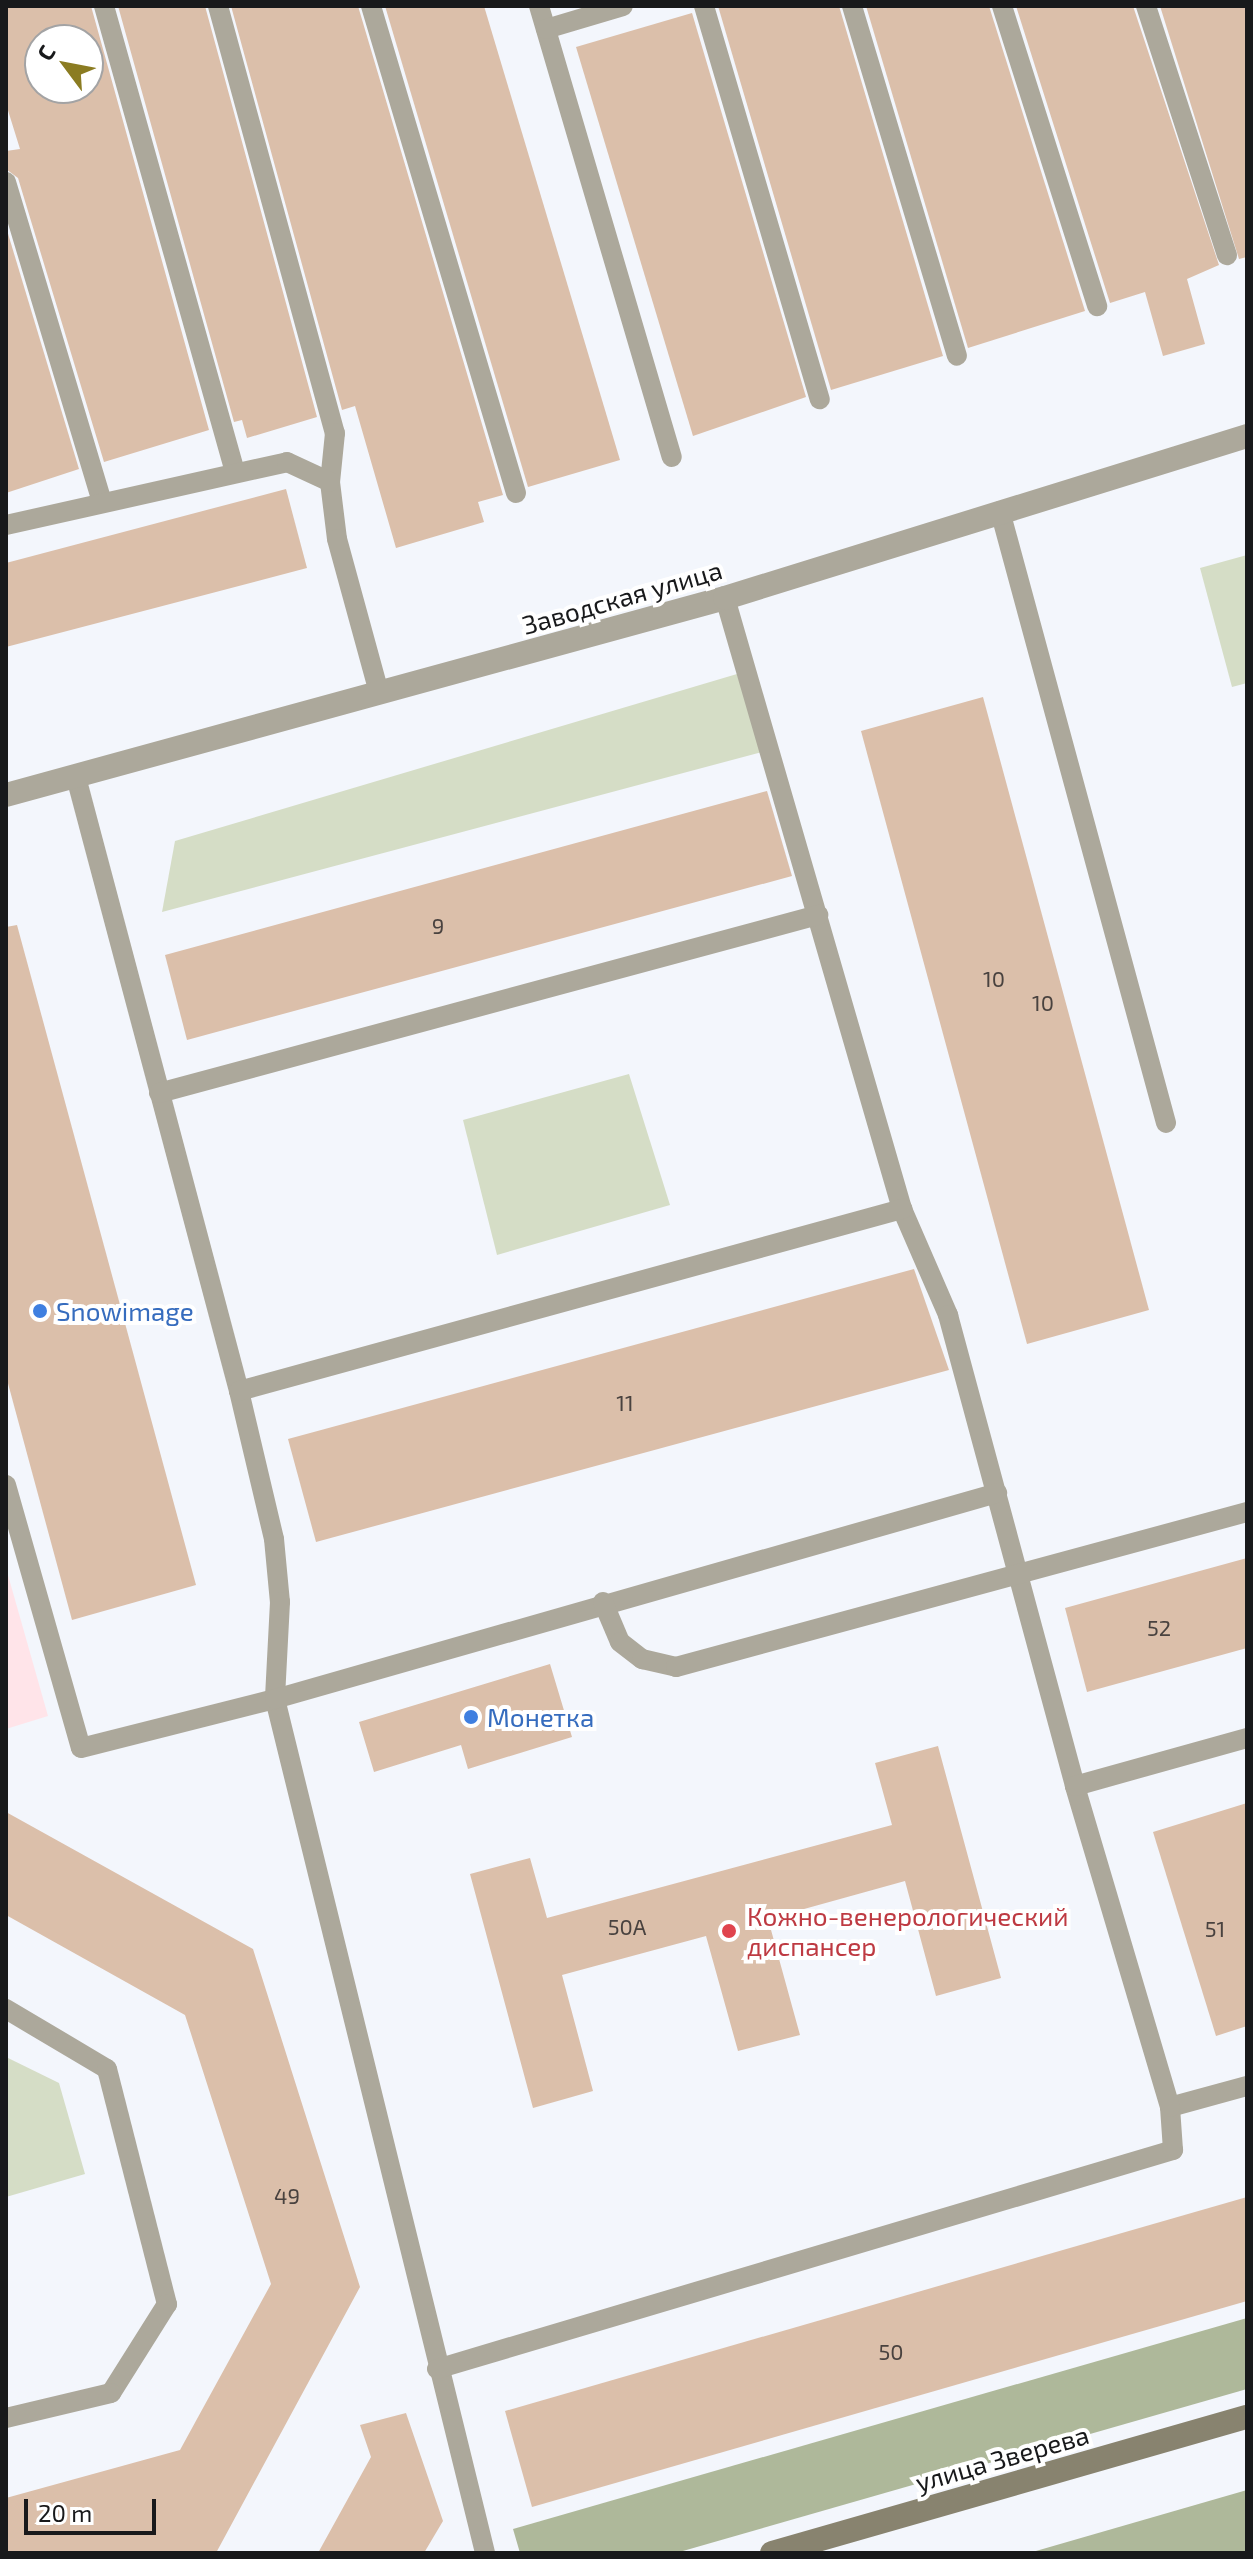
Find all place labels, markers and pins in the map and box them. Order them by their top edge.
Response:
place label: Snowimage [56,1295,194,1327]
marker: Snowimage [31,1302,49,1320]
place label: Монетка [487,1701,594,1733]
marker: Монетка [462,1708,480,1726]
place label: Кожно-венерологический диспансер [747,1900,1069,1962]
marker: Кожно-венерологический диспансер [718,1920,740,1942]

